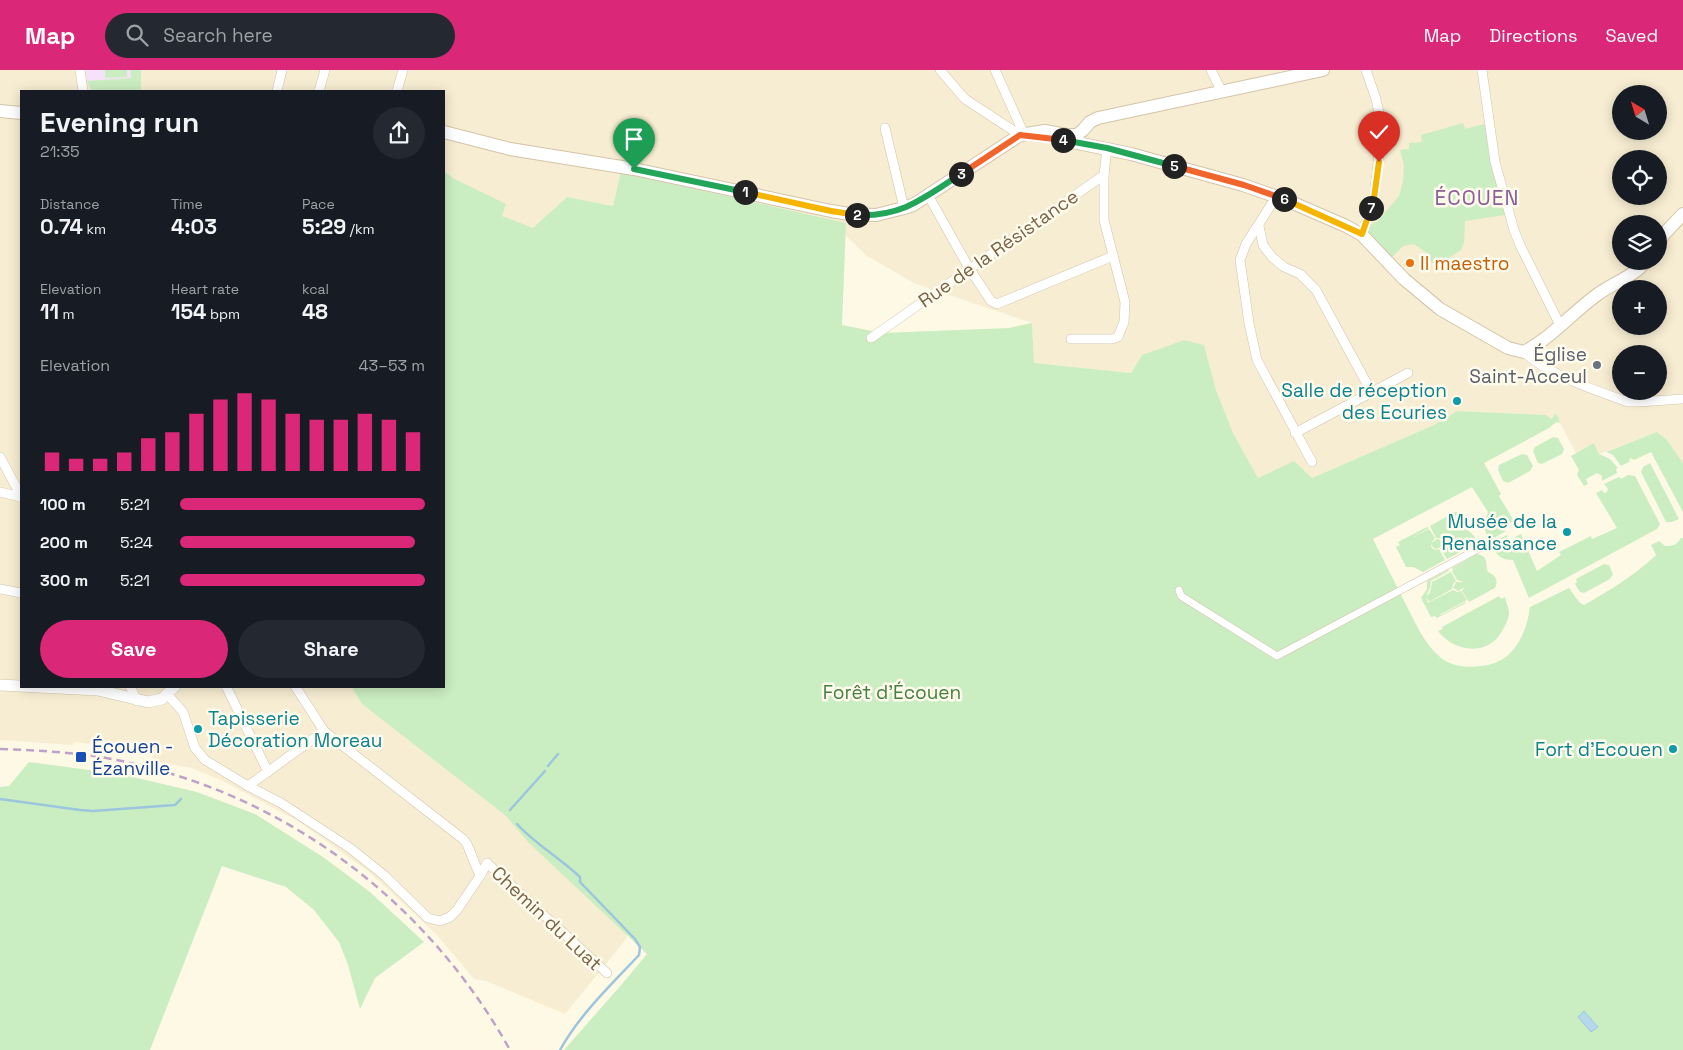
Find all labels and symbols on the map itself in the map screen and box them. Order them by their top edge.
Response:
north arrow [1612,85,1668,140]
pin [1358,111,1400,162]
pin [613,118,655,169]
pin: 4 [1050,128,1076,152]
pin: 5 [1162,154,1186,178]
pin: 3 [948,162,974,186]
pin: 1 [732,180,758,204]
street label: Rue de la Résistance [913,184,1083,313]
district label: ÉCOUEN [1434,184,1520,211]
pin: 6 [1272,186,1296,212]
pin: 7 [1358,196,1384,220]
pin: 2 [844,202,870,228]
place label: Il maestro [1420,251,1510,276]
marker: Il maestro [1404,257,1416,269]
place label: Église Saint-Acceul [1469,342,1587,389]
marker: Église Saint-Acceul [1591,359,1603,371]
place label: Salle de réception des Ecuries [1281,378,1447,425]
marker: Salle de réception des Ecuries [1451,395,1463,407]
place label: Musée de la Renaissance [1441,509,1557,556]
marker: Musée de la Renaissance [1561,526,1573,538]
park label: Forêt d'Écouen [823,680,961,705]
place label: Tapisserie Décoration Moreau [208,706,382,753]
marker: Tapisserie Décoration Moreau [192,723,204,735]
place label: Écouen - Ézanville [92,734,173,781]
place label: Fort d'Ecouen [1535,737,1663,762]
marker: Fort d'Ecouen [1667,743,1679,755]
marker: Écouen - Ézanville [74,750,88,764]
street label: Chemin du Luat [486,861,607,976]

